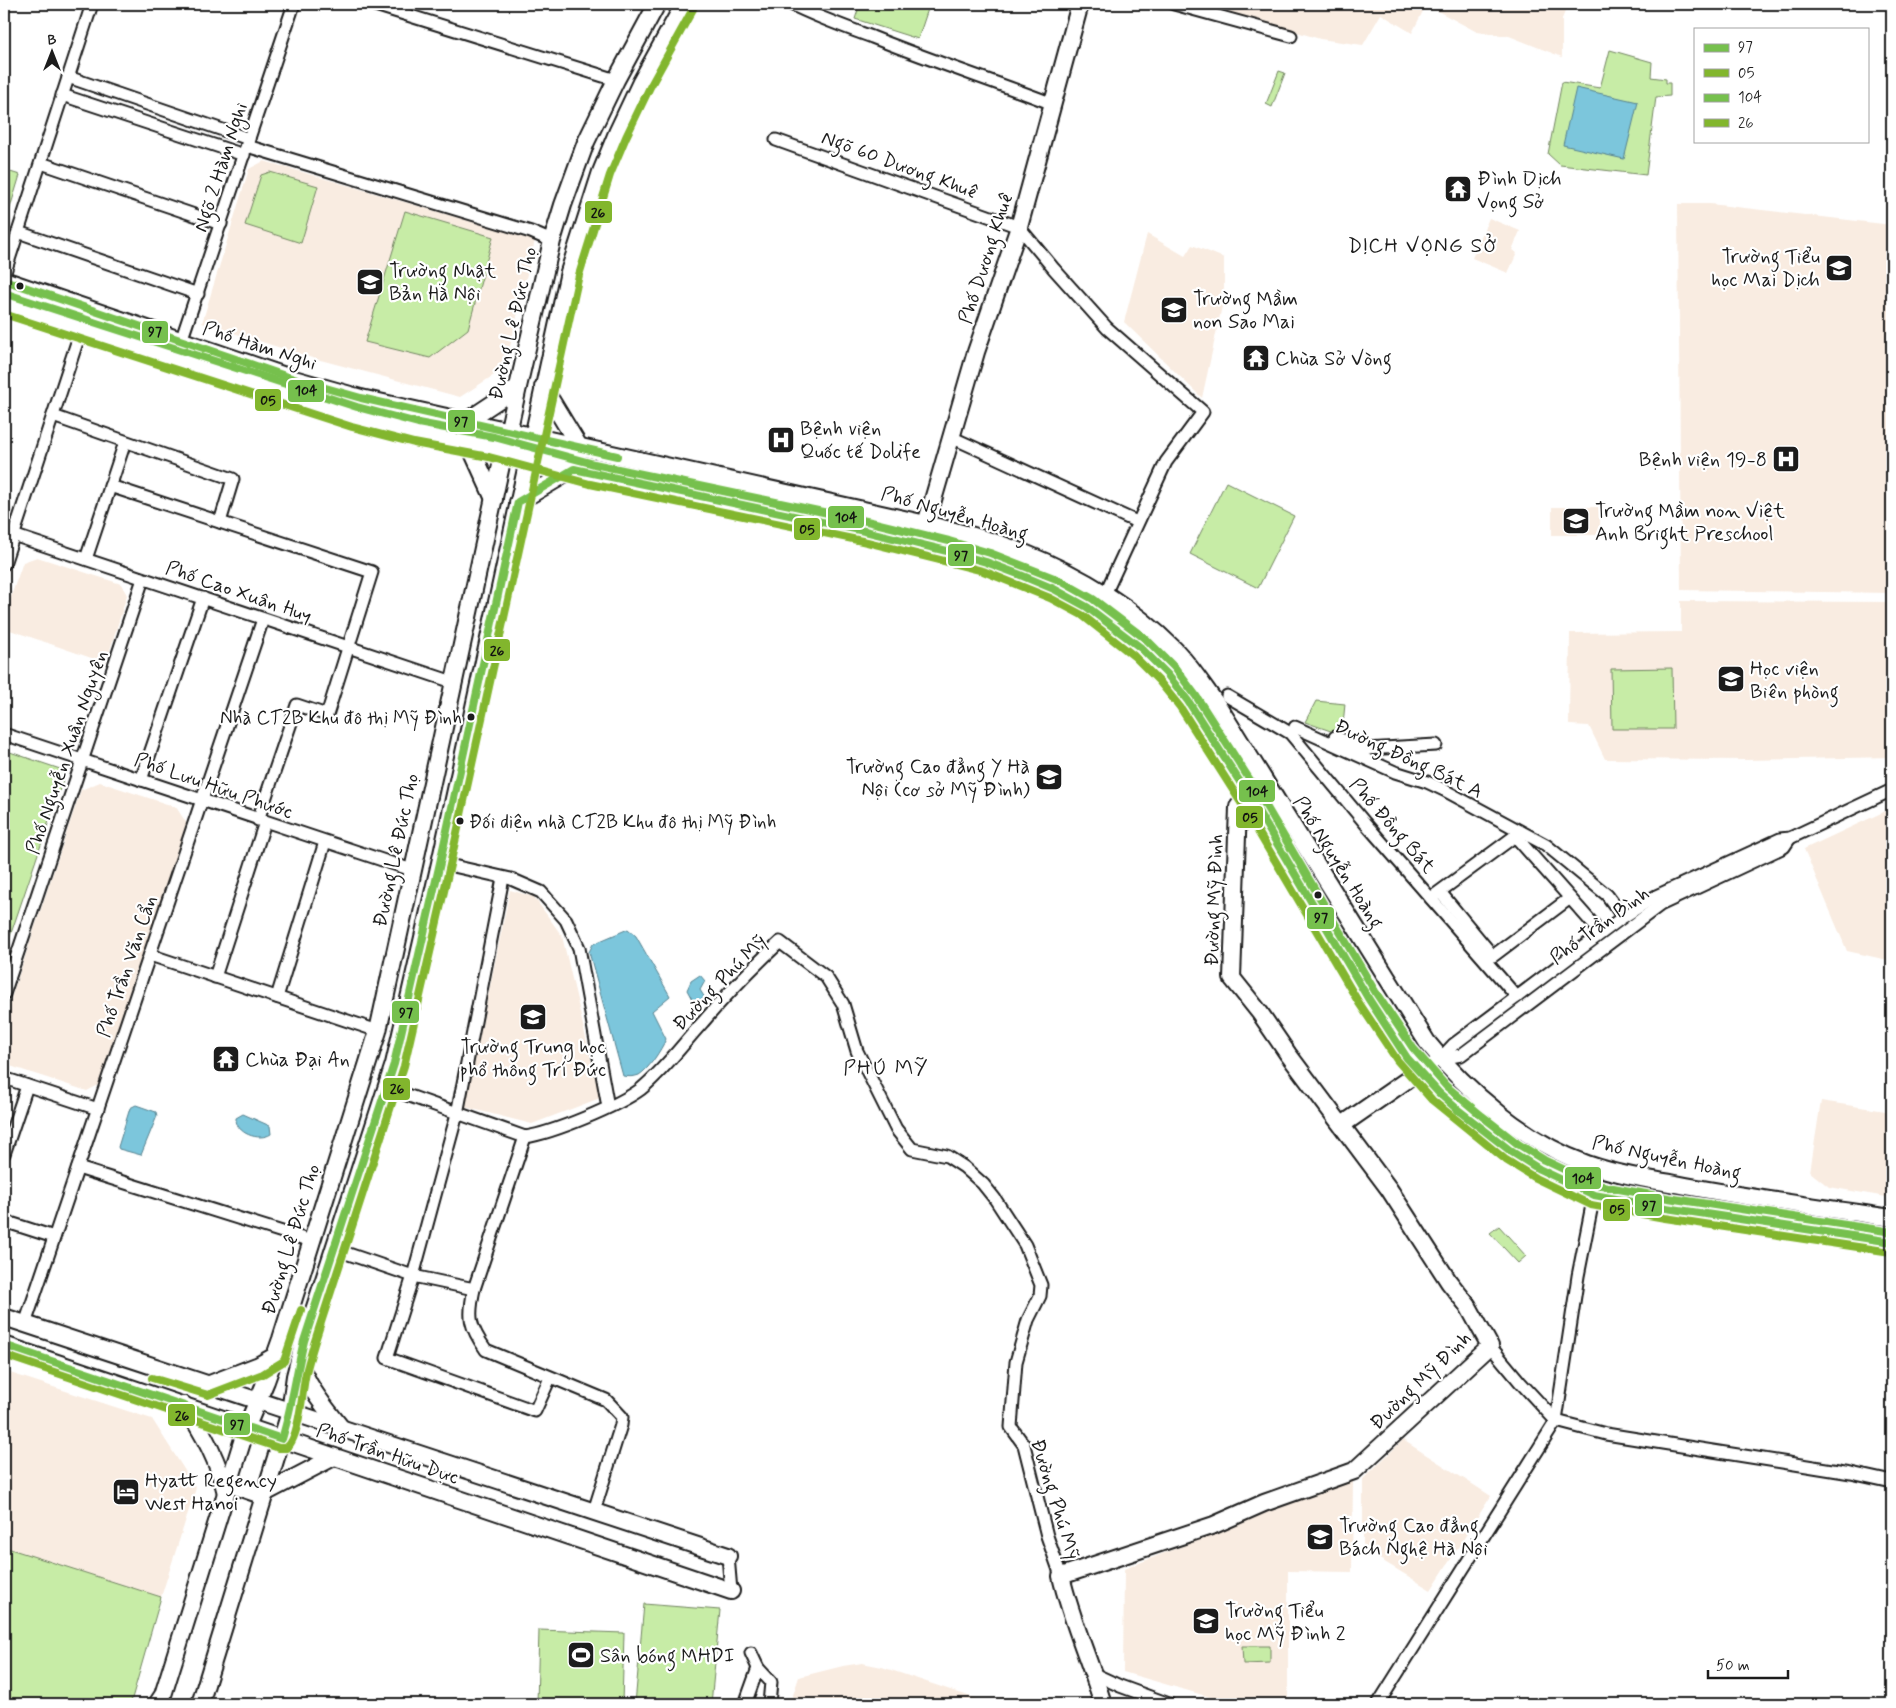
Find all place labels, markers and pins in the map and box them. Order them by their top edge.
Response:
place label: Đình Dịch Vọng Sở [1477,166,1562,218]
temple icon: Đình Dịch Vọng Sở [1443,174,1473,204]
place label: Trường Tiểu học Mai Dịch [1711,244,1820,294]
school or university icon: Trường Tiểu học Mai Dịch [1824,253,1854,283]
place label: Trường Nhật Bản Hà Nội [389,258,497,308]
school or university icon: Trường Nhật Bản Hà Nội [355,267,385,297]
unlabelled marker [15,281,25,291]
place label: Trường Mầm non Sao Mai [1193,286,1298,336]
school or university icon: Trường Mầm non Sao Mai [1159,295,1189,325]
temple icon: Chùa Sở Vòng [1241,343,1271,373]
place label: Chùa Sở Vòng [1275,346,1392,375]
place label: Bệnh viện Quốc tế Dolife [800,416,921,466]
hospital icon: Bệnh viện Quốc tế Dolife [766,425,796,455]
hospital icon: Bệnh viện 19-8 [1771,444,1801,474]
place label: Bệnh viện 19-8 [1639,447,1767,474]
place label: Trường Mầm non Việt Anh Bright Preschool [1595,498,1785,550]
school or university icon: Trường Mầm non Việt Anh Bright Preschool [1561,506,1591,536]
place label: Học viện Biên phòng [1750,656,1839,708]
school or university icon: Học viện Biên phòng [1716,664,1746,694]
place label: Nhà CT2B Khu đô thị Mỹ Đình [220,706,462,732]
marker: Nhà CT2B Khu đô thị Mỹ Đình [466,712,476,722]
place label: Trường Cao đẳng Y Hà Nội (cơ sở Mỹ Đình) [846,754,1030,804]
school or university icon: Trường Cao đẳng Y Hà Nội (cơ sở Mỹ Đình) [1034,762,1064,792]
place label: Đối diện nhà CT2B Khu đô thị Mỹ Đình [469,810,777,836]
marker: Đối diện nhà CT2B Khu đô thị Mỹ Đình [455,816,465,826]
unlabelled marker [1313,890,1323,900]
school or university icon: Trường Trung học phổ thông Trí Đức [518,1002,548,1032]
place label: Trường Trung học phổ thông Trí Đức [460,1034,606,1086]
temple icon: Chùa Đại An [211,1044,241,1074]
place label: Chùa Đại An [245,1047,350,1074]
place label: Hyatt Regency West Hanoi [145,1468,277,1518]
hotel icon: Hyatt Regency West Hanoi [111,1477,141,1507]
place label: Trường Cao đẳng Bách Nghệ Hà Nội [1339,1513,1488,1565]
school or university icon: Trường Cao đẳng Bách Nghệ Hà Nội [1305,1522,1335,1552]
place label: Trường Tiểu học Mỹ Đình 2 [1225,1598,1346,1648]
school or university icon: Trường Tiểu học Mỹ Đình 2 [1191,1606,1221,1636]
sports icon: Sân bóng MHDI [566,1640,596,1670]
place label: Sân bóng MHDI [600,1643,735,1672]

